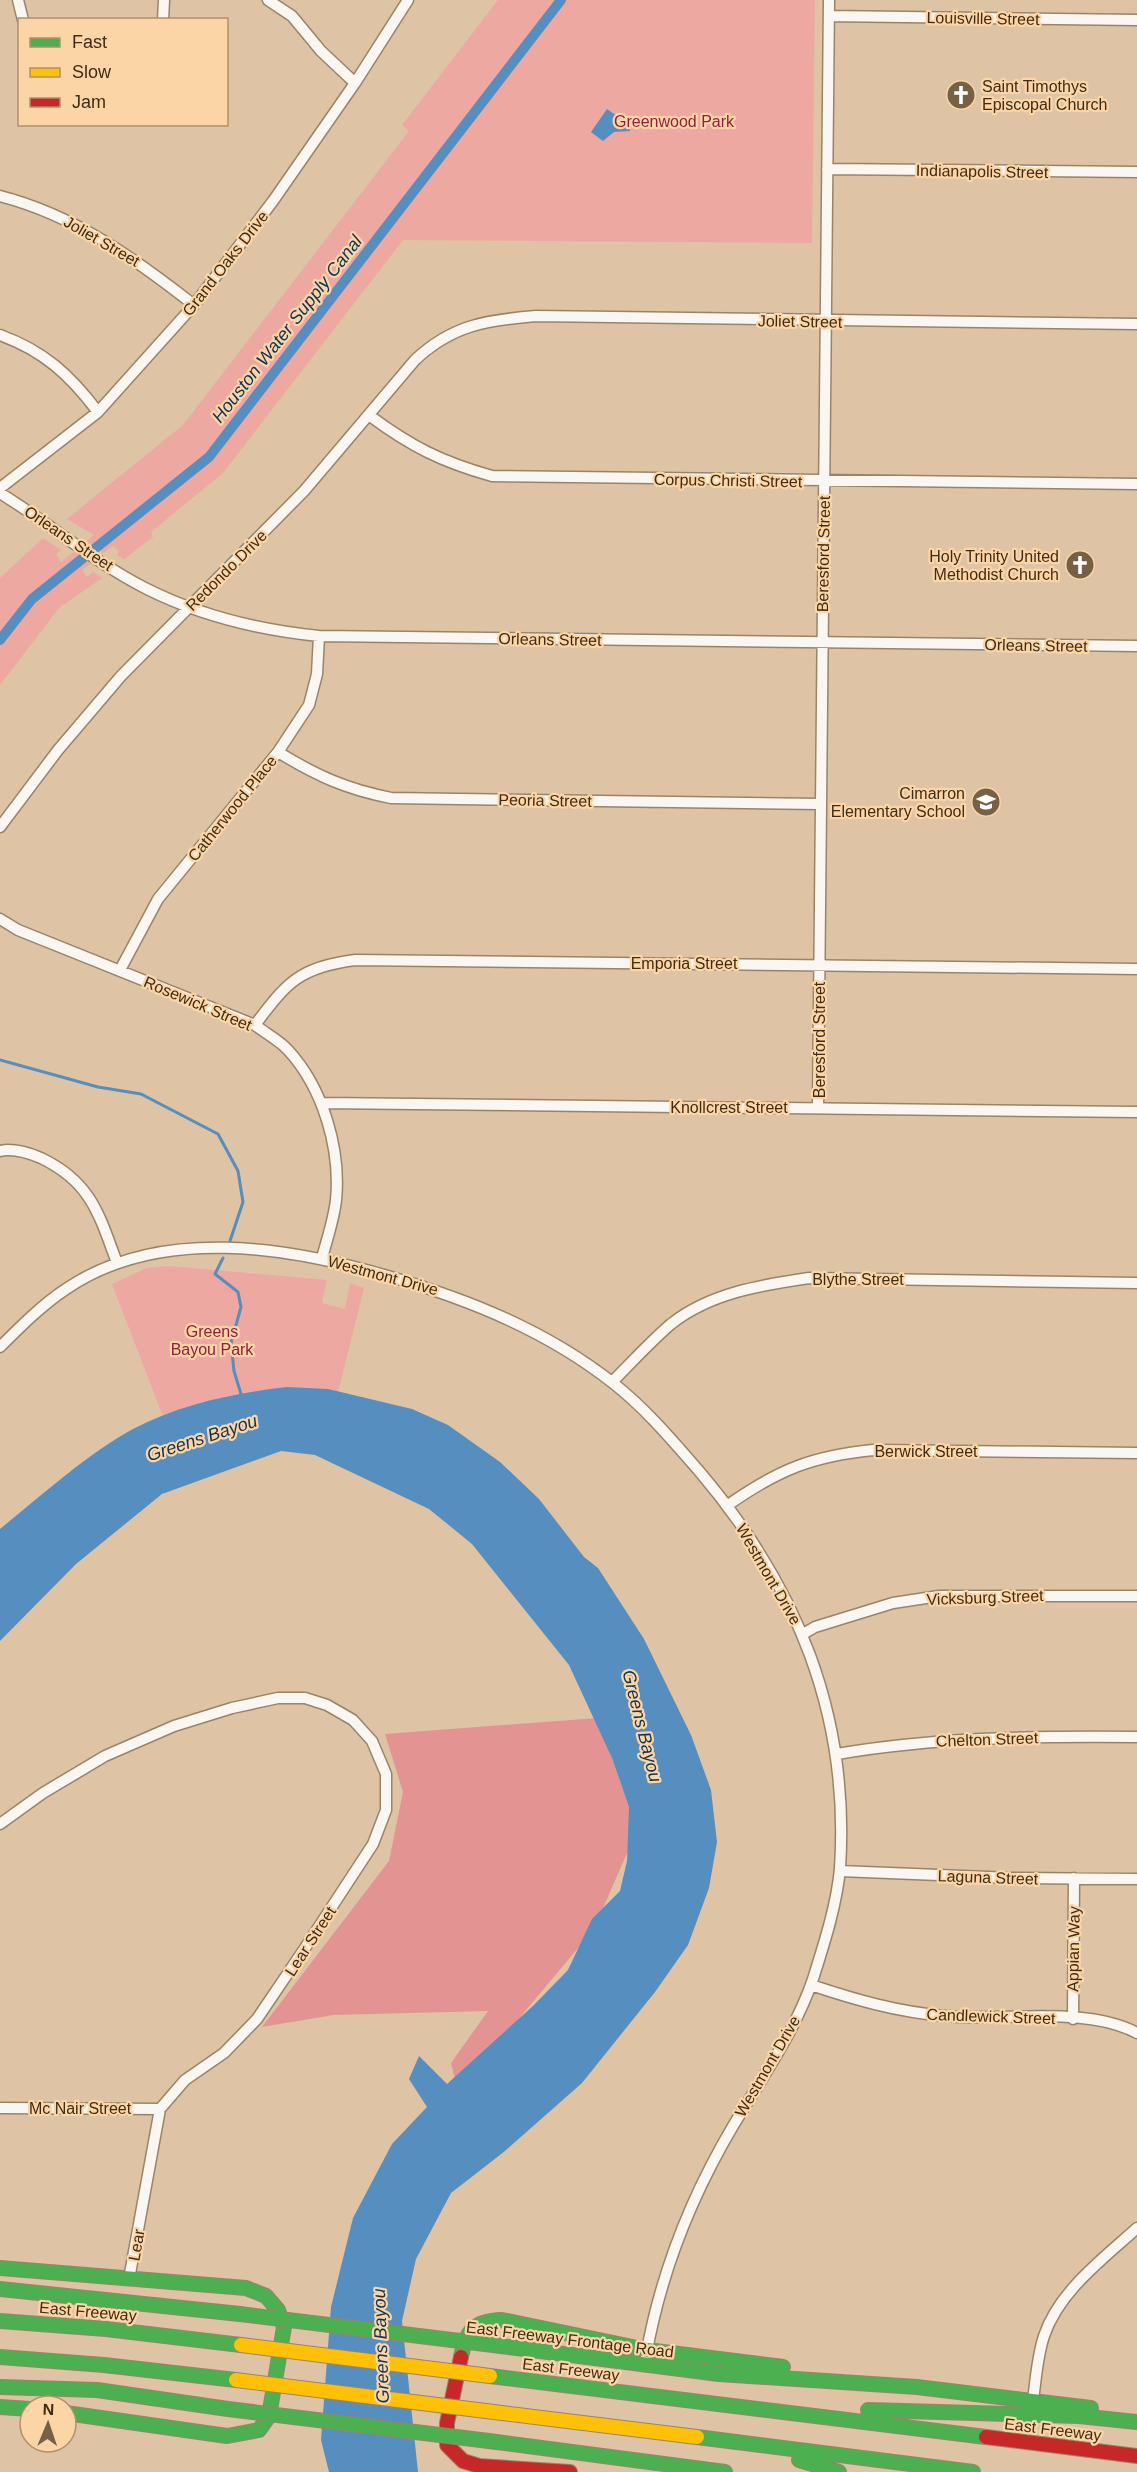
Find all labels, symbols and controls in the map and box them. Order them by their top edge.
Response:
street label: Louisville Street [926,9,1040,28]
legend [18,18,228,126]
text: Fast [72,32,107,52]
text: Slow [72,62,112,82]
place label: Saint Timothys Episcopal Church [982,78,1107,113]
church icon: Saint Timothys Episcopal Church [945,79,977,111]
text: Jam [72,92,106,112]
park label: Greenwood Park [614,113,735,130]
street label: Indianapolis Street [916,162,1049,181]
street label: Grand Oaks Drive [179,208,272,319]
street label: Joliet Street [61,213,143,270]
water label: Houston Water Supply Canal [208,231,367,426]
street label: Joliet Street [758,312,843,331]
street label: Corpus Christi Street [654,471,803,490]
street label: Beresford Street [814,495,833,612]
street label: Orleans Street [21,503,117,575]
street label: Redondo Drive [183,527,270,614]
place label: Holy Trinity United Methodist Church [929,548,1059,583]
church icon: Holy Trinity United Methodist Church [1064,549,1096,581]
street label: Orleans Street [498,630,602,649]
street label: Orleans Street [984,636,1088,655]
street label: Catherwood Place [185,752,280,864]
place label: Cimarron Elementary School [831,785,965,820]
school or university icon: Cimarron Elementary School [970,786,1002,818]
street label: Peoria Street [498,791,592,810]
street label: Emporia Street [631,955,738,972]
street label: Rosewick Street [141,973,255,1034]
street label: Beresford Street [811,981,828,1098]
street label: Knollcrest Street [670,1099,788,1116]
street label: Westmont Drive [326,1253,440,1298]
street label: Blythe Street [812,1271,904,1288]
park label: Greens Bayou Park [171,1323,254,1358]
water label: Greens Bayou [144,1411,260,1465]
street label: Berwick Street [874,1443,978,1460]
street label: Westmont Drive [733,1521,804,1628]
street label: Vicksburg Street [926,1587,1044,1608]
water label: Greens Bayou [618,1668,666,1784]
street label: Chelton Street [936,1729,1039,1750]
street label: Laguna Street [937,1867,1039,1888]
street label: Lear Street [282,1903,339,1979]
street label: Appian Way [1064,1906,1083,1992]
street label: Candlewick Street [926,2006,1056,2027]
street label: Westmont Drive [732,2013,803,2120]
street label: Mc Nair Street [29,2100,132,2117]
street label: Lear [125,2227,148,2262]
water label: Greens Bayou [369,2288,393,2404]
street label: East Freeway [38,2299,137,2324]
street label: East Freeway Frontage Road [465,2318,675,2361]
street label: East Freeway [521,2355,621,2384]
north arrow [18,2394,78,2454]
text: N [42,2401,55,2418]
street label: East Freeway [1003,2415,1103,2444]

